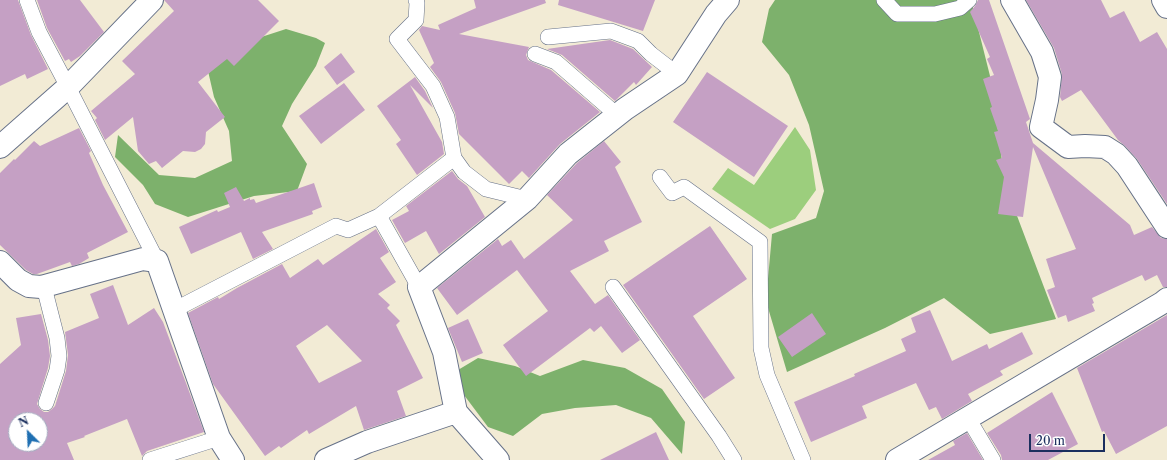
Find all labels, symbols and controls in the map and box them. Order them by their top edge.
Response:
north arrow [8,412,48,452]
text: N [16,414,31,430]
scale bar [1031,426,1107,452]
text: 20 m [1036,433,1065,448]

